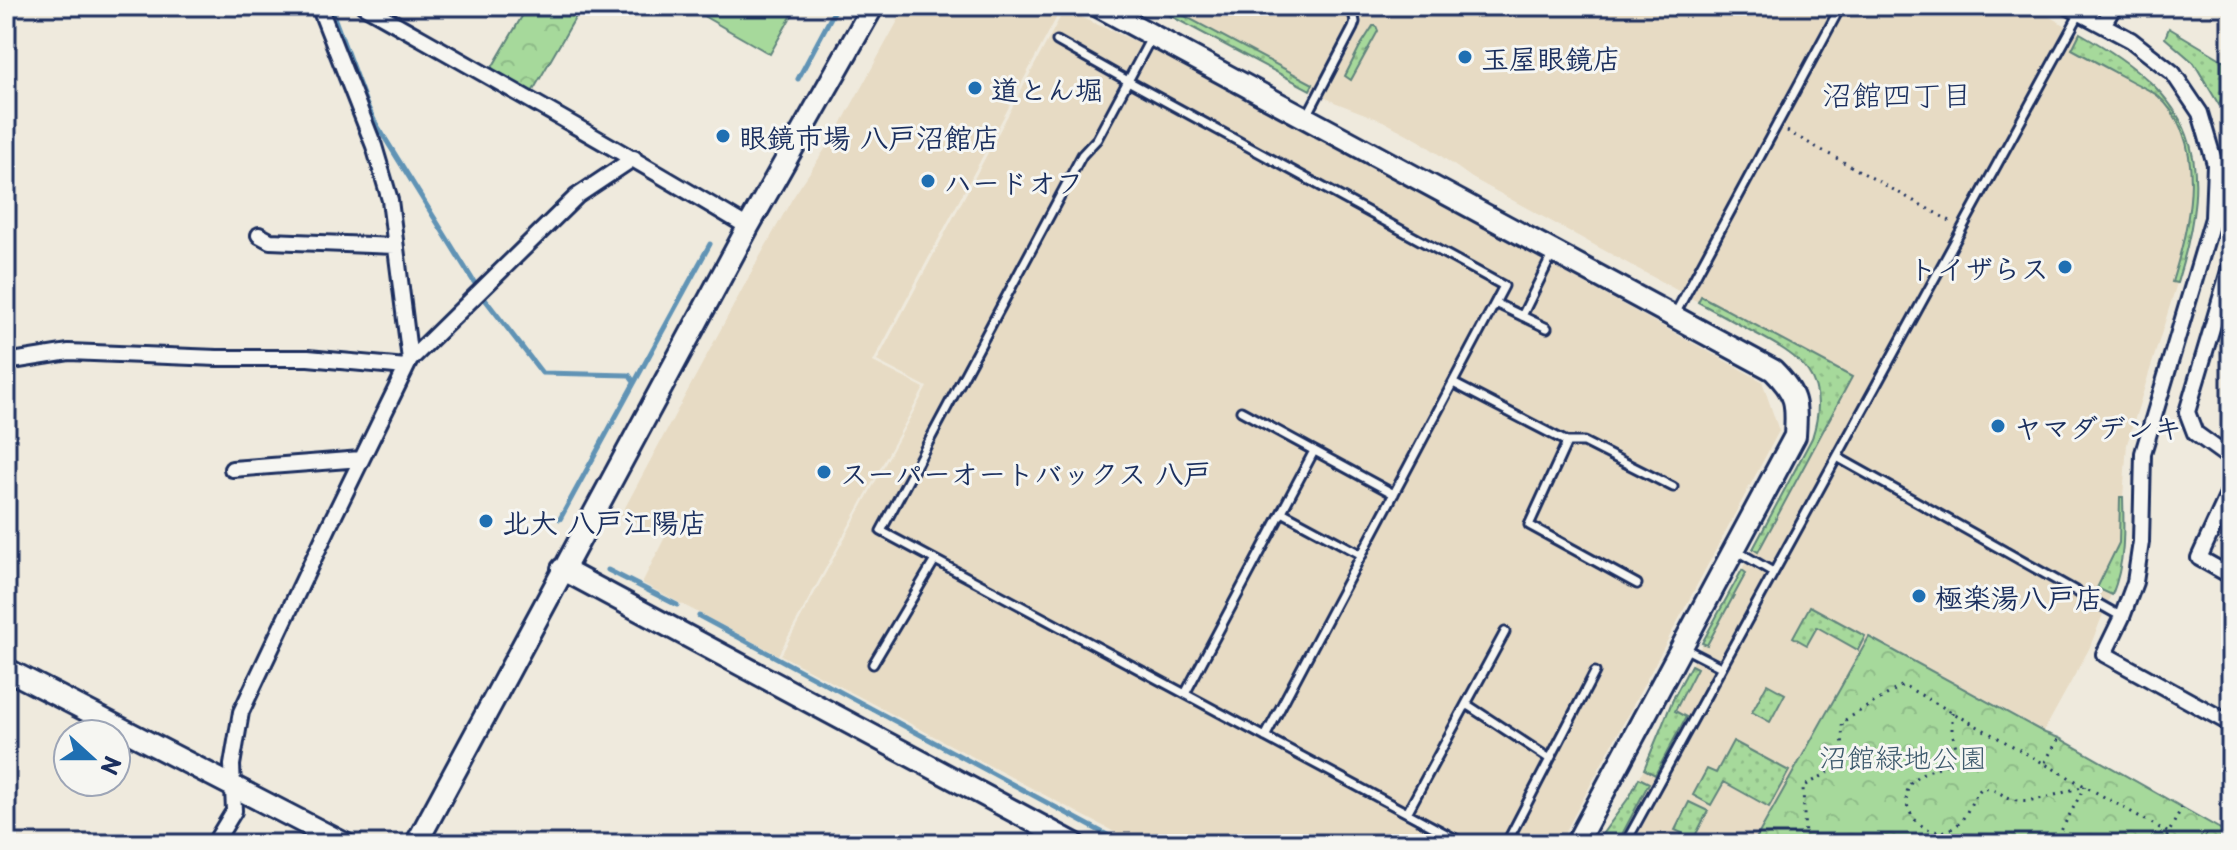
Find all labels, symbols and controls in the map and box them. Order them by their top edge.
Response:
place label: 玉屋眼鏡店 [1481,36,1621,79]
marker: 玉屋眼鏡店 [1456,48,1474,66]
place label: 道とん堀 [991,67,1103,110]
district label: 沼館四丁目 [1822,71,1972,116]
marker: 道とん堀 [966,79,984,97]
place label: 眼鏡市場 八戸沼館店 [739,115,1000,158]
marker: 眼鏡市場 八戸沼館店 [714,127,732,145]
place label: ハードオフ [944,160,1084,203]
marker: ハードオフ [919,172,937,190]
place label: トイザらス [1909,246,2049,289]
marker: トイザらス [2056,258,2074,276]
place label: ヤマダデンキ [2014,405,2182,448]
marker: ヤマダデンキ [1989,417,2007,435]
place label: スーパーオートバックス 八戸 [840,451,1211,494]
marker: スーパーオートバックス 八戸 [815,463,833,481]
place label: 北大 八戸江陽店 [502,500,707,543]
marker: 北大 八戸江陽店 [477,512,495,530]
place label: 極楽湯八戸店 [1935,575,2103,618]
marker: 極楽湯八戸店 [1910,587,1928,605]
north arrow [52,718,132,798]
park label: 沼館緑地公園 [1819,735,1987,778]
text: N [94,752,131,780]

